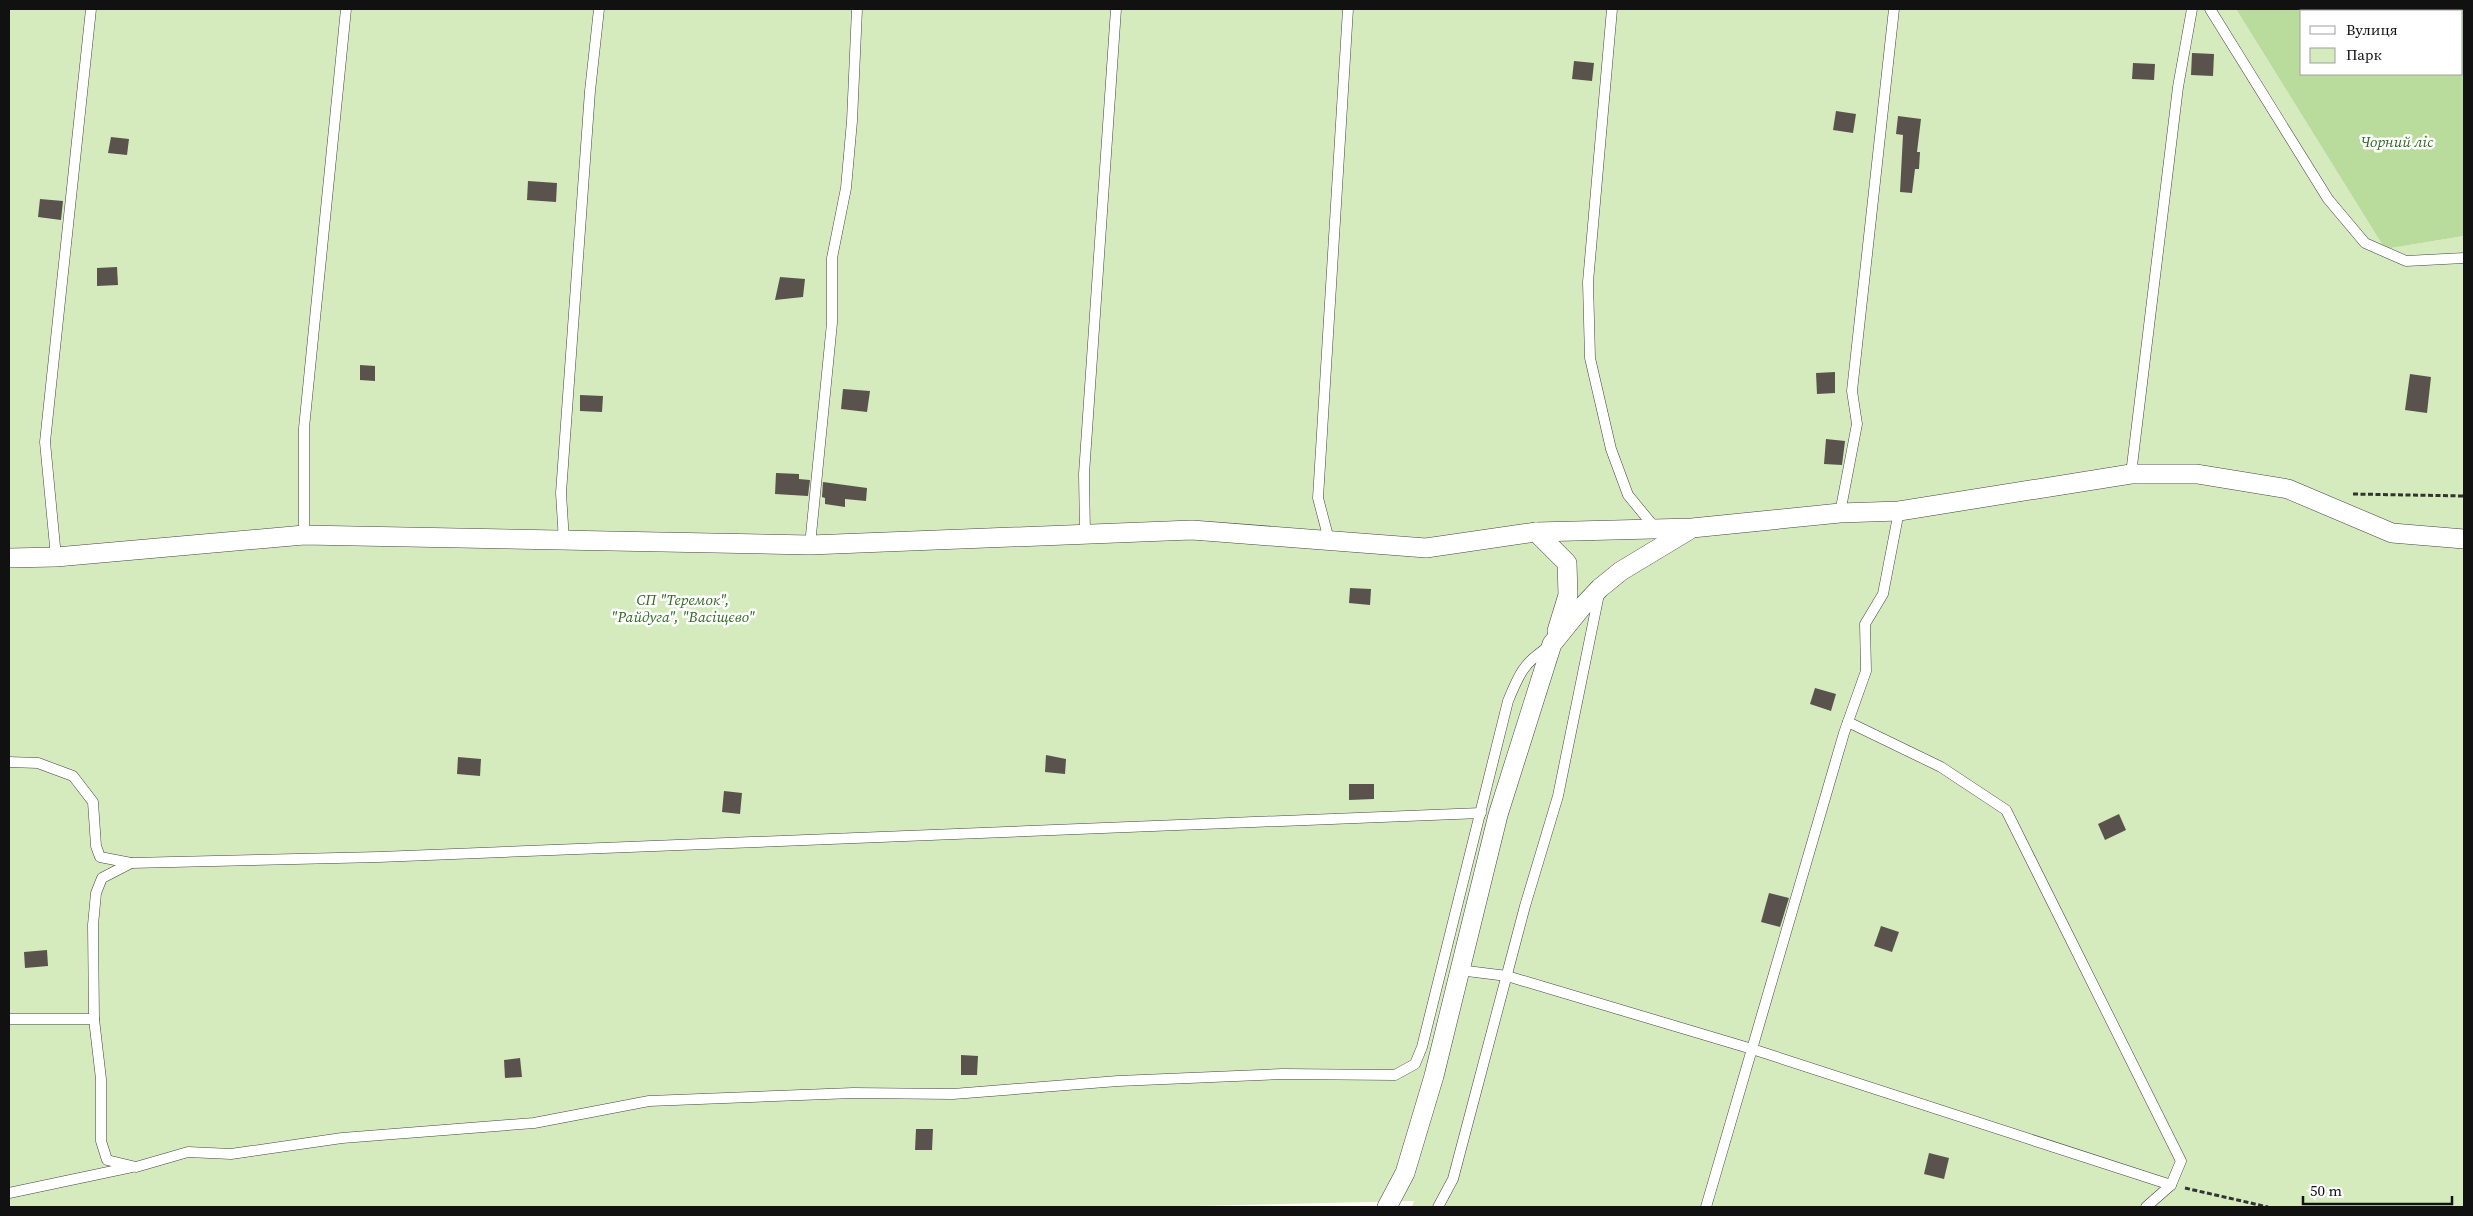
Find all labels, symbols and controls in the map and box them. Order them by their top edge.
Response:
legend [2300,10,2463,75]
text: Вулиця [2346,19,2398,40]
text: Парк [2346,44,2382,65]
park label: Чорний ліс [2361,131,2434,152]
park label: СП "Теремок", "Райдуга", "Васіщєво" [611,589,756,627]
scale bar [2303,1174,2452,1206]
text: 50 m [2310,1180,2342,1201]

